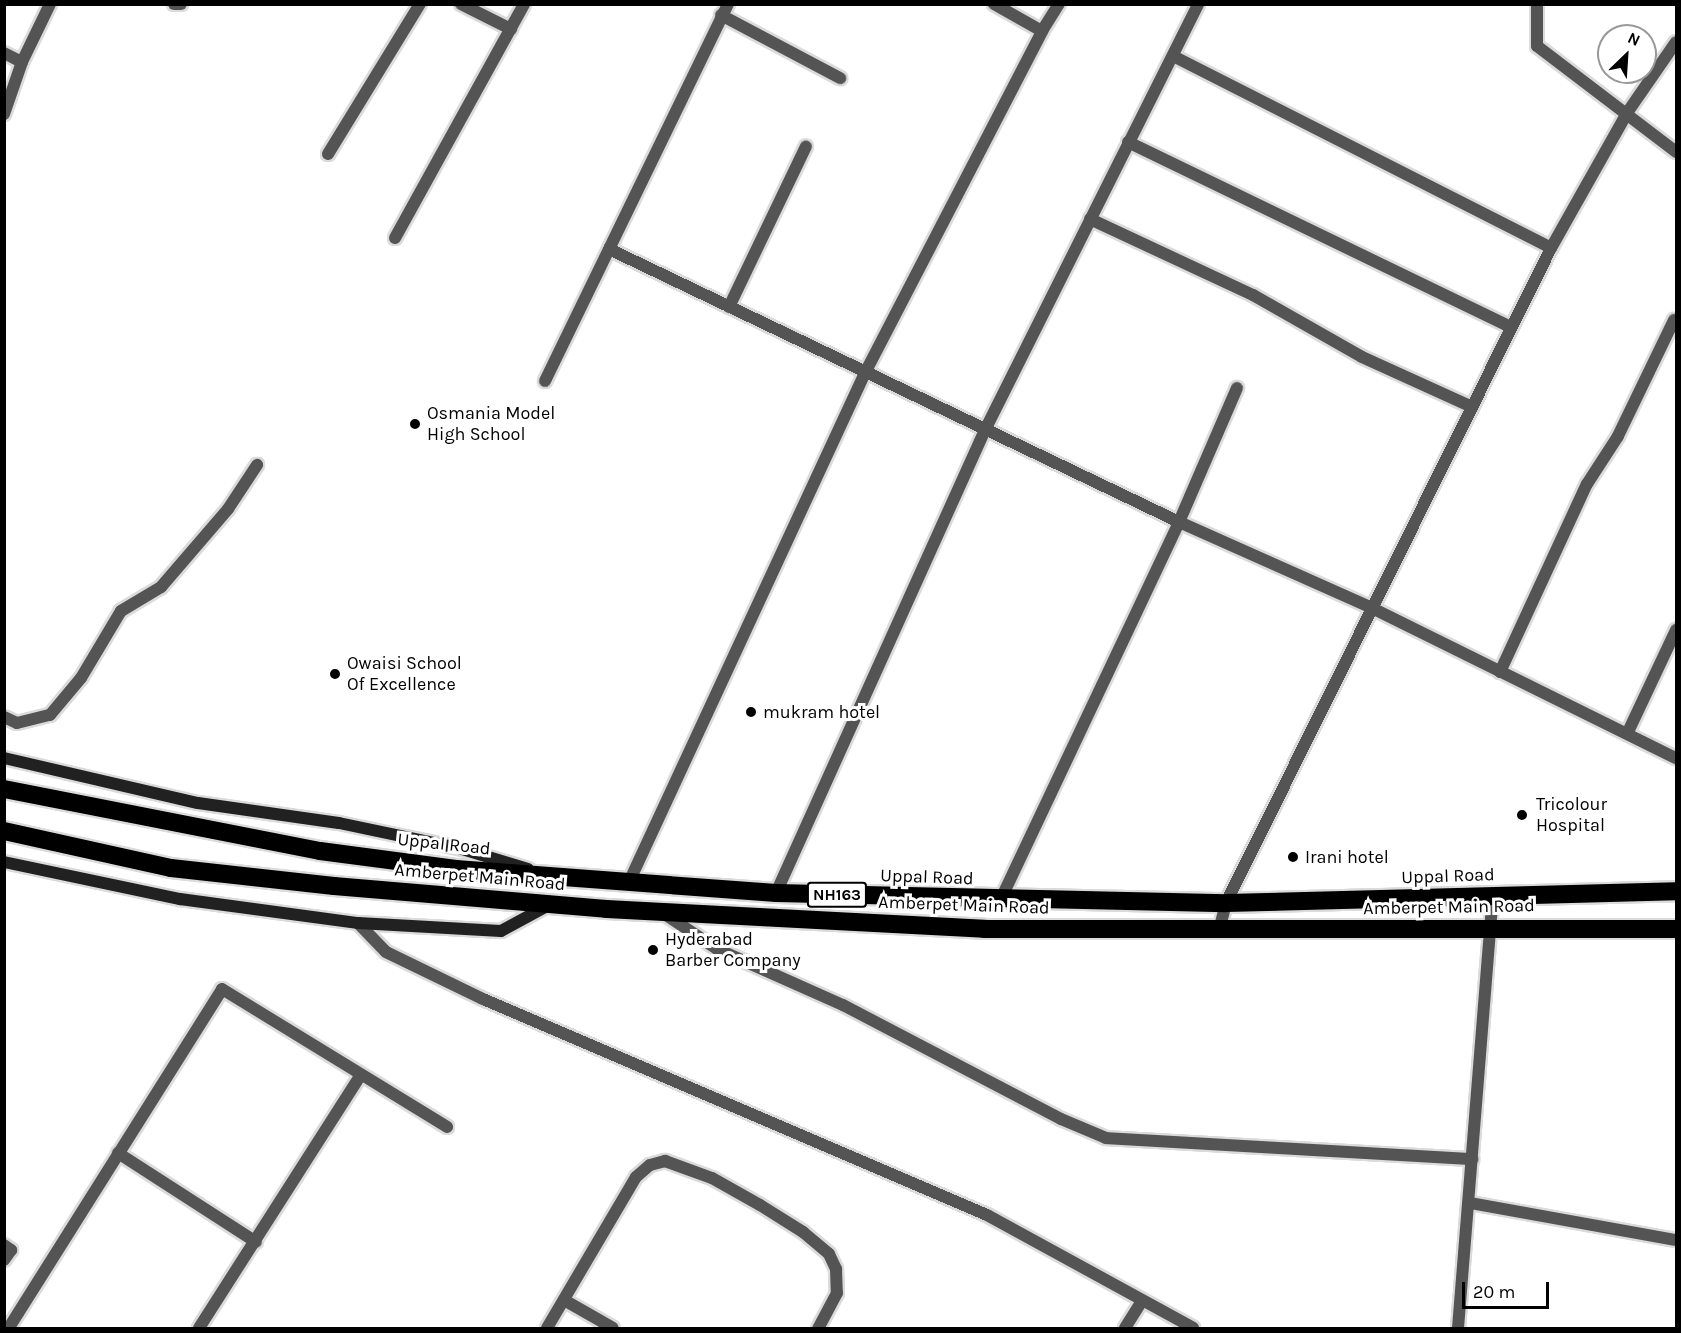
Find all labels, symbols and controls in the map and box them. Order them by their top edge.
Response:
north arrow [1597,24,1657,84]
text: N [1625,28,1643,50]
place label: Osmania Model High School [427,403,555,446]
marker: Osmania Model High School [408,417,422,431]
place label: Owaisi School Of Excellence [347,653,462,696]
marker: Owaisi School Of Excellence [328,667,342,681]
place label: mukram hotel [763,701,880,723]
marker: mukram hotel [744,705,758,719]
place label: Tricolour Hospital [1536,794,1607,836]
marker: Tricolour Hospital [1513,806,1531,824]
street label: Uppal Road [396,828,492,860]
place label: Irani hotel [1305,846,1389,868]
marker: Irani hotel [1286,850,1300,864]
street label: Amberpet Main Road [394,859,566,895]
street label: Uppal Road [1401,864,1495,888]
street label: Uppal Road [880,865,974,889]
road number: NH163 [806,882,868,908]
street label: Amberpet Main Road [878,891,1050,919]
street label: Amberpet Main Road [1363,895,1535,919]
place label: Hyderabad Barber Company [665,929,801,972]
marker: Hyderabad Barber Company [646,943,660,957]
scale bar [1465,1270,1552,1308]
text: 20 m [1473,1281,1515,1303]

